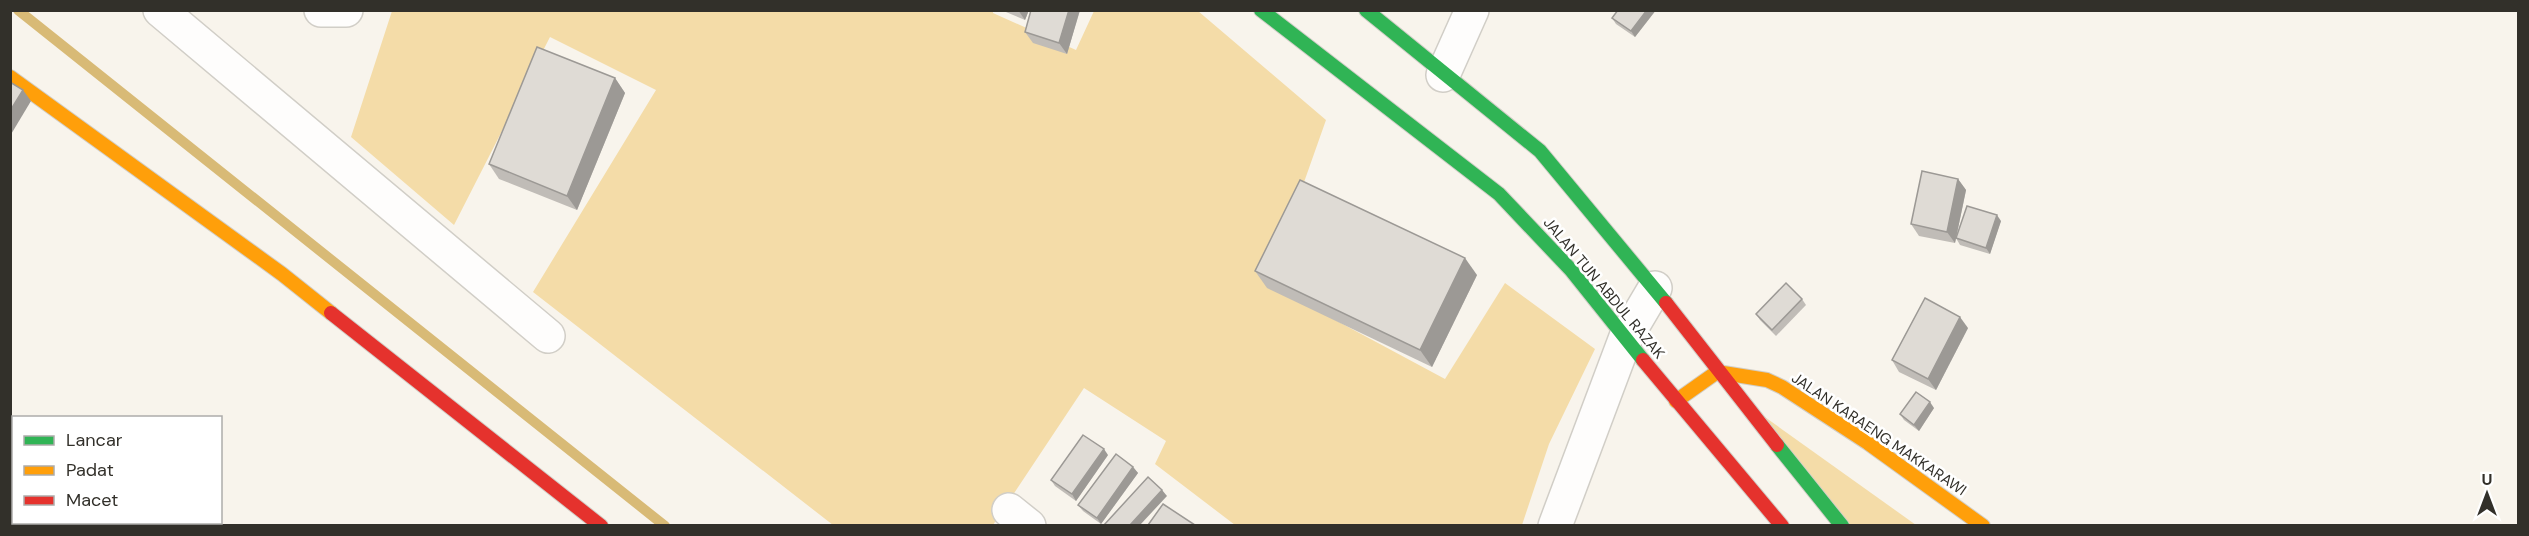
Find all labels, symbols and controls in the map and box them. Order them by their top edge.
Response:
street label: JALAN TUN ABDUL RAZAK [1539,213,1669,363]
street label: JALAN KARAENG MAKKARAWI [1788,368,1970,500]
legend [12,416,222,524]
text: Lancar [66,428,123,452]
text: Padat [66,458,114,482]
north arrow [2457,464,2517,524]
text: U [2482,469,2492,490]
text: Macet [66,488,118,512]

